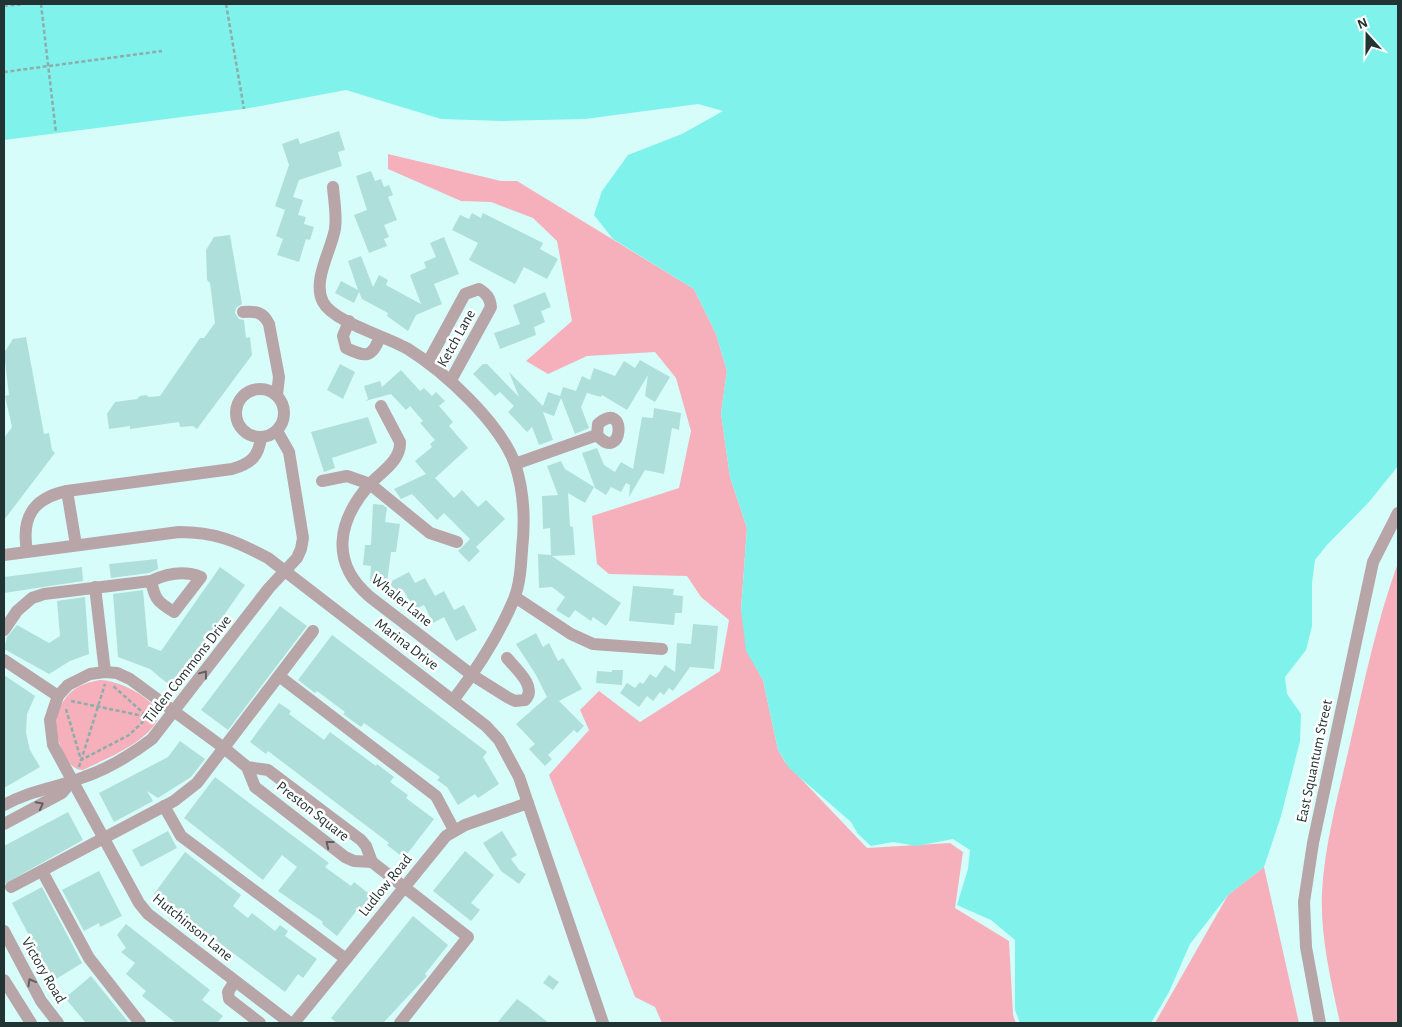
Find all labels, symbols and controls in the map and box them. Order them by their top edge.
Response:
north arrow [1342,10,1392,60]
text: N [1356,16,1370,32]
street label: Ketch Lane [435,307,478,369]
street label: Whaler Lane [368,571,435,629]
street label: Tilden Commons Drive [141,612,234,726]
street label: Marina Drive [372,616,441,673]
one-way arrow [198,671,207,680]
street label: East Squantum Street [1294,698,1335,824]
street label: Preston Square [274,779,352,844]
one-way arrow [34,801,43,811]
one-way arrow [325,841,335,850]
street label: Ludlow Road [356,851,415,919]
street label: Hutchinson Lane [150,891,236,964]
street label: Victory Road [19,935,69,1006]
one-way arrow [28,979,38,988]

